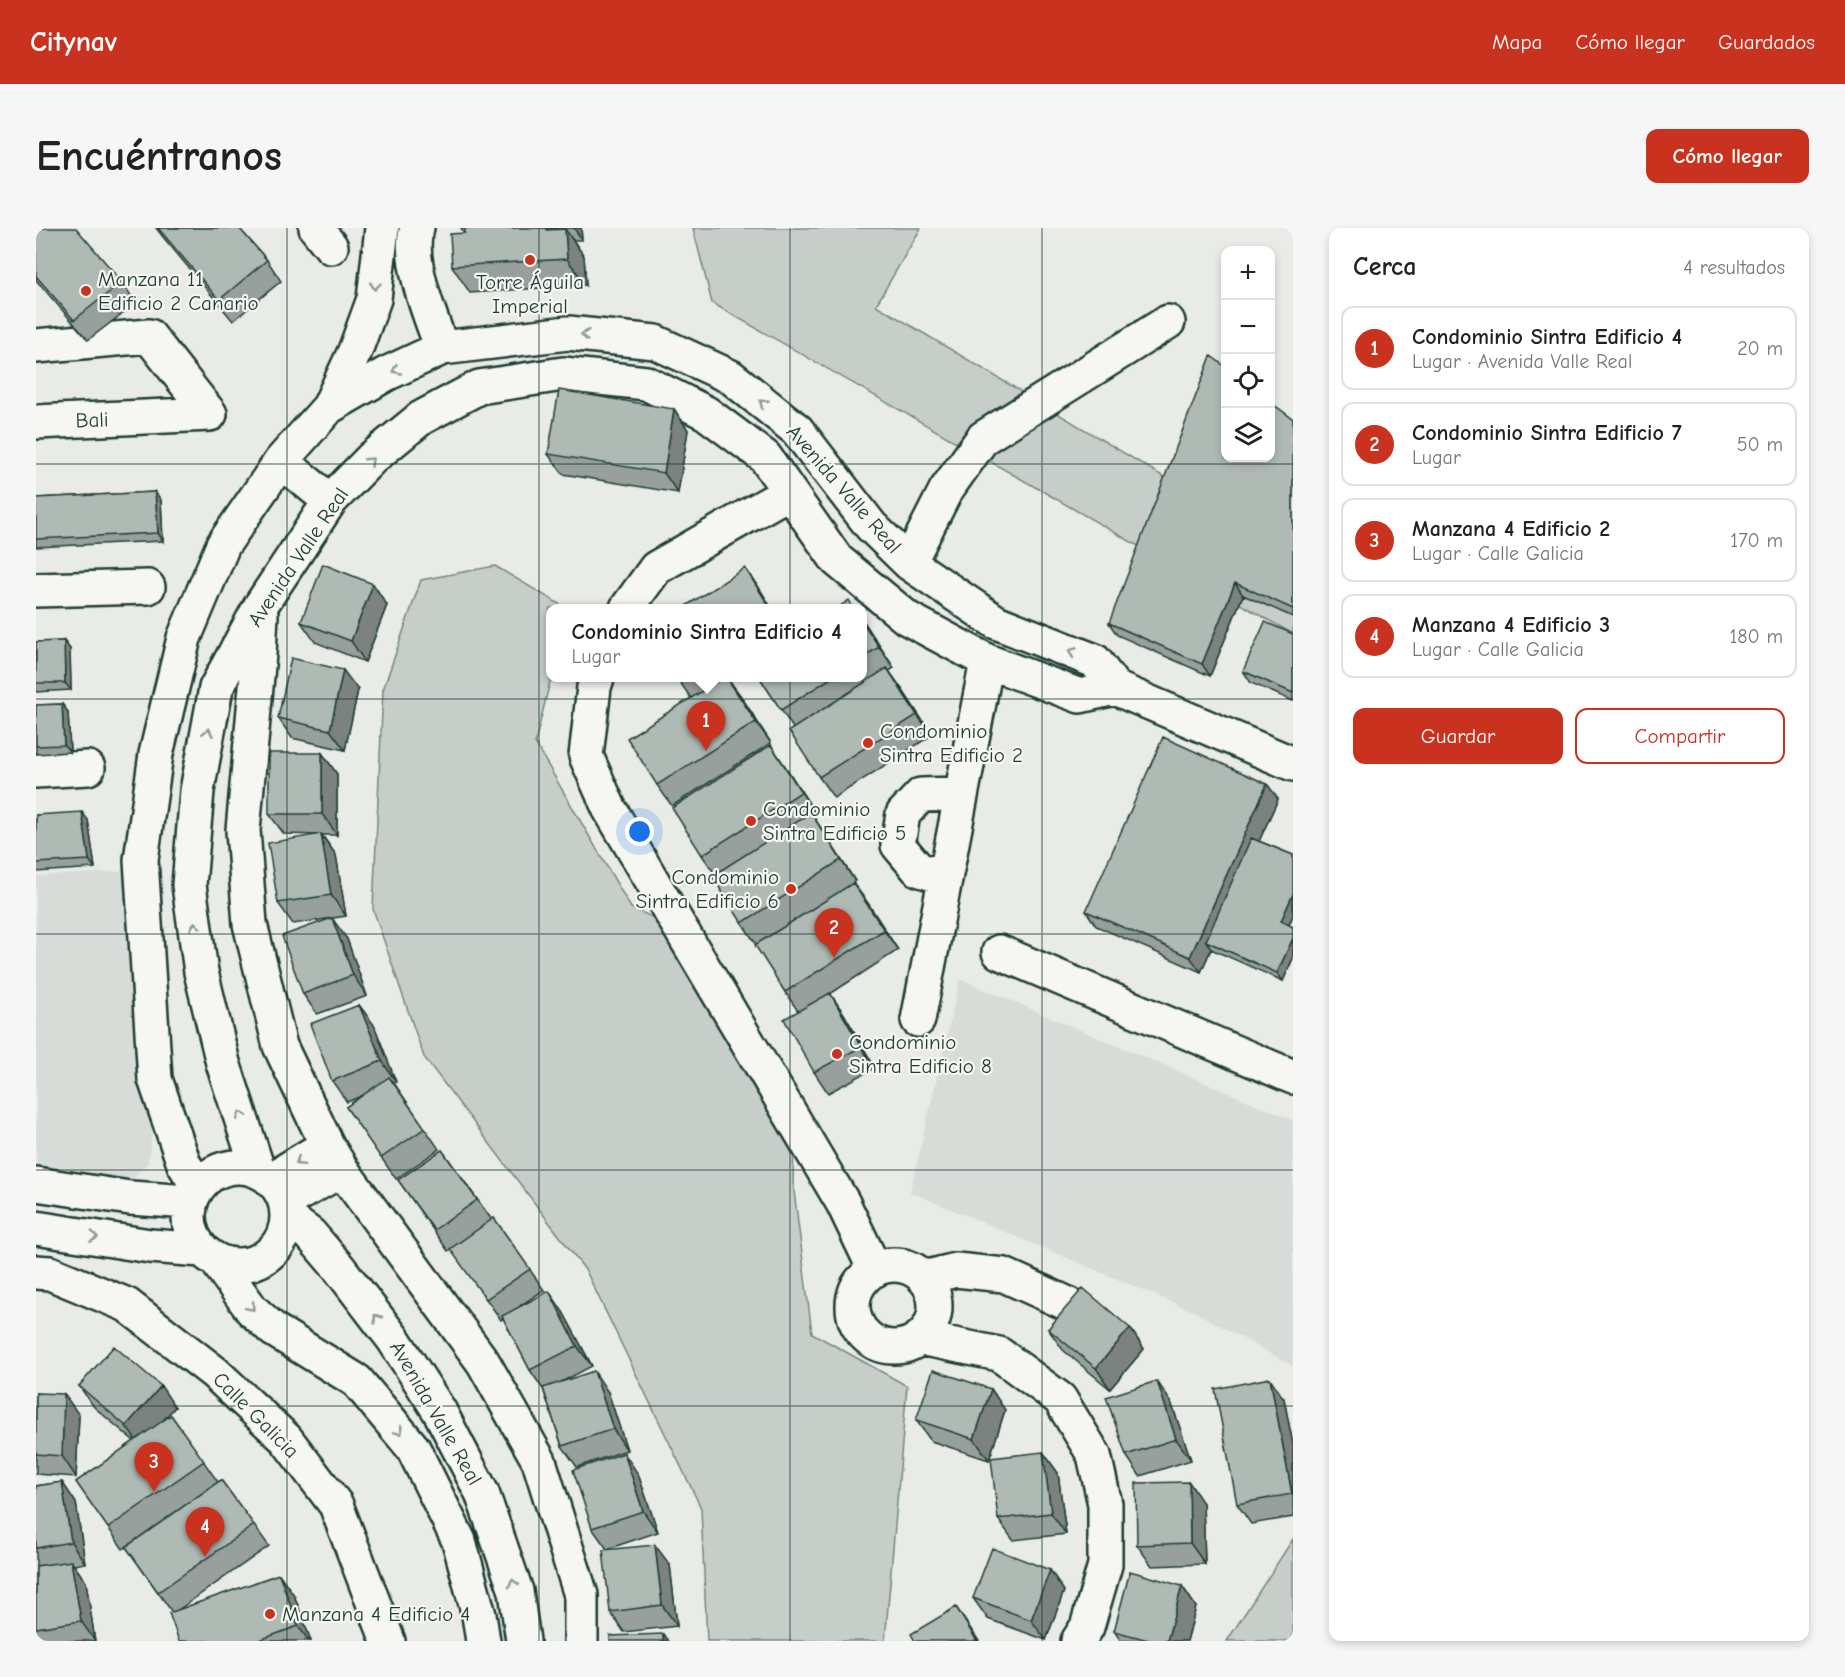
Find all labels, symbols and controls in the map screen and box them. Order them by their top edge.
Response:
text: Citynav [30,26,117,58]
text: Mapa [1492,30,1542,54]
text: Cómo llegar [1575,30,1685,54]
text: Guardados [1718,30,1815,54]
button: Cómo llegar [1646,129,1809,183]
text: Encuéntranos [36,132,282,181]
map controls [1221,246,1275,462]
button: + [1221,246,1275,300]
text: Cerca [1353,252,1417,282]
marker: Torre Águila Imperial [523,253,537,267]
text: 4 resultados [1683,256,1785,279]
place label: Manzana 11 Edificio 2 Canario [98,267,259,315]
place label: Torre Águila Imperial [476,270,584,318]
one-way arrow [370,282,382,291]
marker: Manzana 11 Edificio 2 Canario [79,284,93,298]
button: − [1221,300,1275,354]
text: Condominio Sintra Edificio 4 [1412,324,1682,350]
one-way arrow [581,329,590,342]
text: 1 [1371,337,1378,360]
text: 20 m [1737,337,1783,360]
text: Lugar · Avenida Valle Real [1412,350,1632,373]
button: locate [1221,354,1275,408]
one-way arrow [391,362,402,374]
one-way arrow [759,399,770,410]
street label: Bali [75,407,109,433]
button: layers [1221,408,1275,462]
street label: Avenida Valle Real [782,420,906,558]
text: Condominio Sintra Edificio 7 [1412,420,1682,446]
text: 2 [1370,433,1379,456]
text: 50 m [1737,433,1783,456]
text: Lugar [1412,446,1461,469]
one-way arrow [362,457,373,468]
street label: Avenida Valle Real [243,483,353,631]
text: Manzana 4 Edificio 2 [1412,516,1610,542]
text: 3 [1370,529,1379,552]
text: 170 m [1730,529,1783,552]
text: Lugar · Calle Galicia [1412,542,1584,565]
popup [546,604,867,682]
text: Manzana 4 Edificio 3 [1412,612,1610,638]
text: Condominio Sintra Edificio 4 [572,619,842,645]
text: 4 [1370,625,1379,648]
text: 180 m [1729,625,1783,648]
text: Lugar · Calle Galicia [1412,638,1584,661]
text: Lugar [572,645,620,668]
one-way arrow [1068,647,1079,659]
pin: 1 [686,702,726,751]
button: Guardar [1353,708,1563,764]
button: Compartir [1575,708,1785,764]
place label: Condominio Sintra Edificio 2 [880,719,1023,767]
one-way arrow [201,728,214,738]
marker: Condominio Sintra Edificio 2 [861,736,875,750]
place label: Condominio Sintra Edificio 5 [763,797,906,845]
marker: Condominio Sintra Edificio 5 [744,814,758,828]
your location [625,817,654,846]
place label: Condominio Sintra Edificio 6 [636,865,779,913]
marker: Condominio Sintra Edificio 6 [784,882,798,896]
pin: 2 [814,908,854,958]
one-way arrow [189,921,201,930]
place label: Condominio Sintra Edificio 8 [849,1030,992,1078]
marker: Condominio Sintra Edificio 8 [830,1047,844,1061]
one-way arrow [235,1110,248,1120]
one-way arrow [295,1154,305,1166]
one-way arrow [88,1230,98,1243]
one-way arrow [243,1300,254,1311]
one-way arrow [374,1314,385,1325]
street label: Avenida Valle Real [385,1337,487,1489]
street label: Calle Galicia [208,1367,304,1463]
one-way arrow [391,1424,402,1435]
pin: 3 [134,1442,174,1492]
pin: 4 [186,1508,224,1557]
one-way arrow [508,1578,520,1589]
place label: Manzana 4 Edificio 4 [282,1602,471,1626]
marker: Manzana 4 Edificio 4 [263,1607,277,1621]

